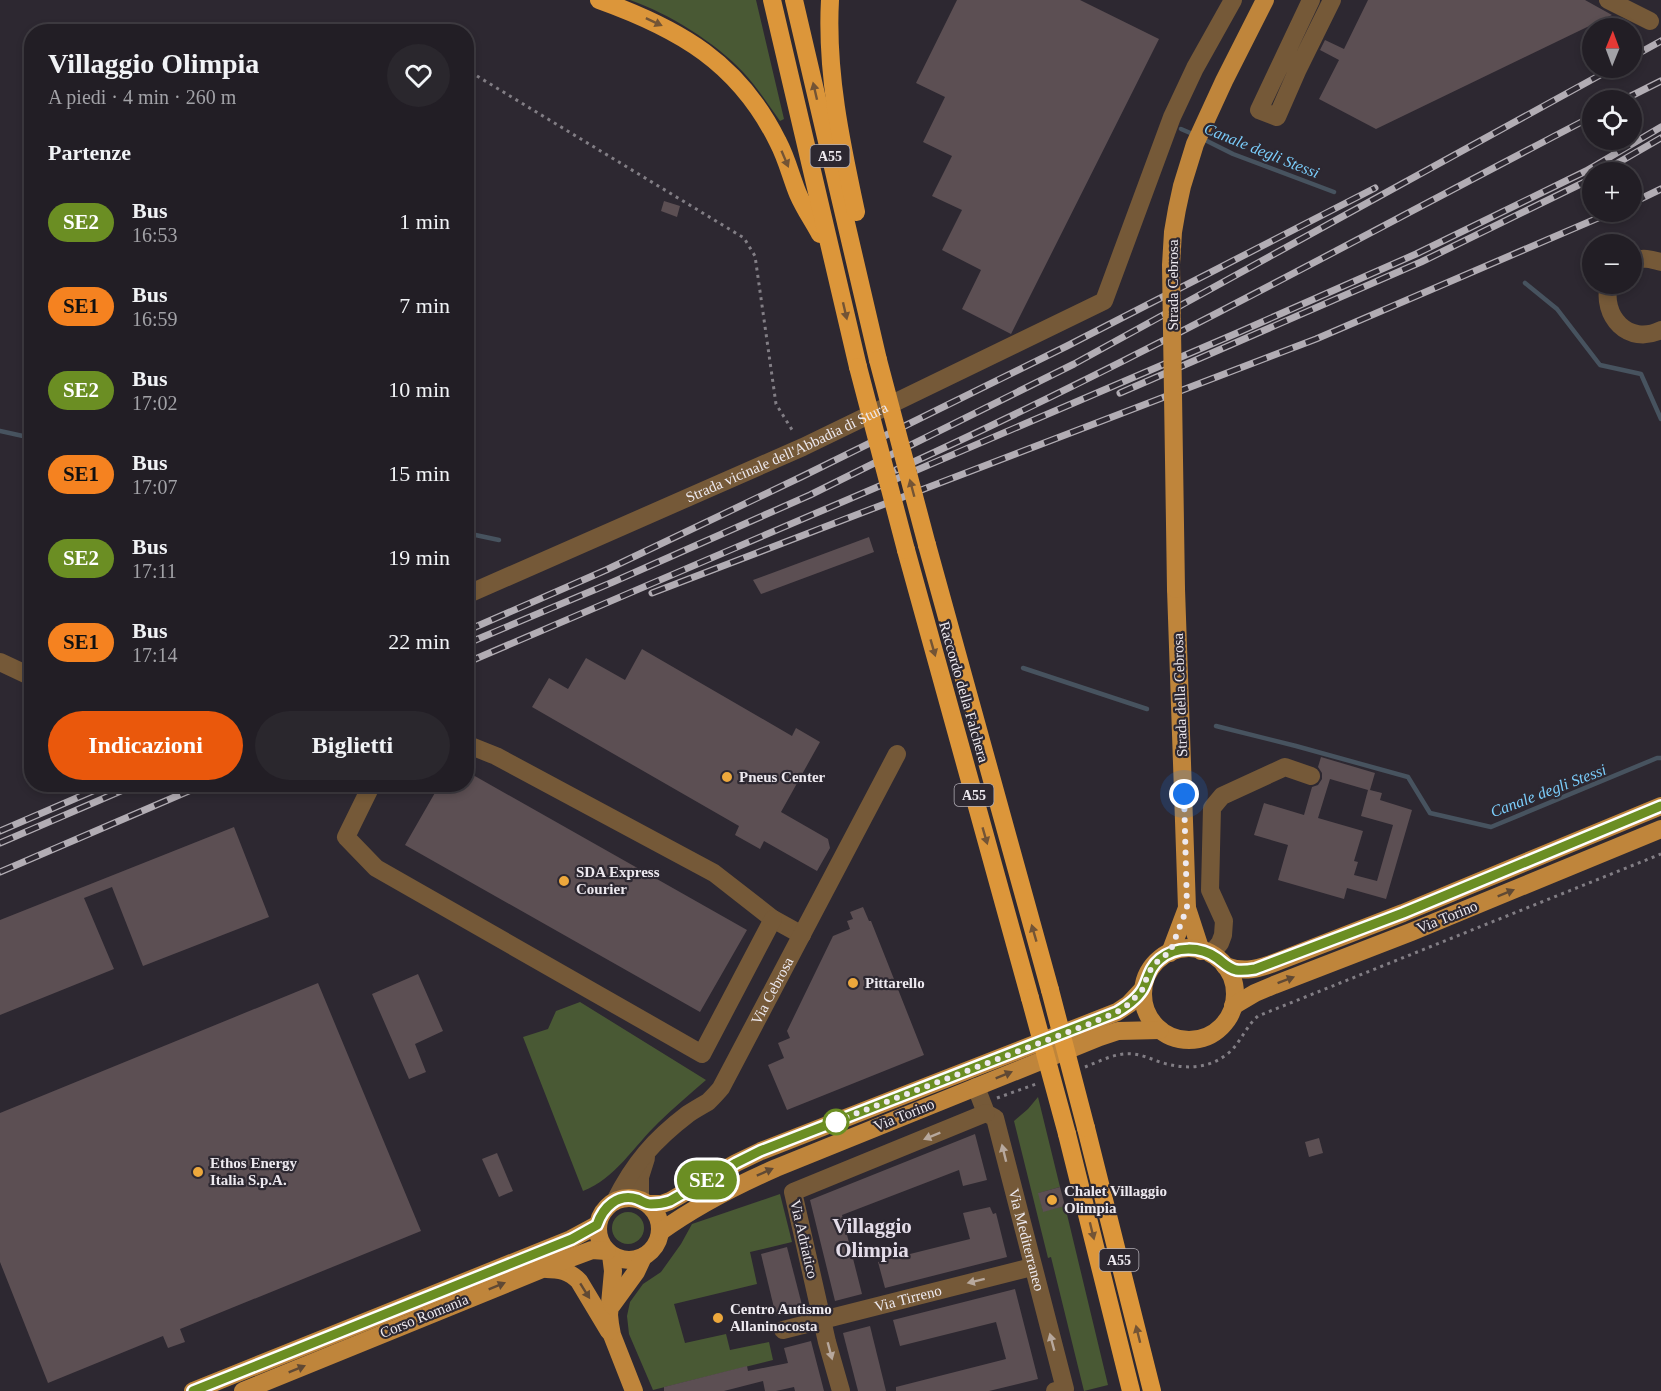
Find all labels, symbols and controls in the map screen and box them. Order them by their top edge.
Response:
one-way arrow [645,17,662,26]
north arrow [1582,18,1642,78]
map controls [1582,18,1642,294]
button: heart [387,44,450,107]
text: Villaggio Olimpia [48,48,259,79]
one-way arrow [810,82,820,101]
text: A piedi · 4 min · 260 m [48,86,236,108]
button: locate [1582,90,1642,150]
water label: Canale degli Stessi [1201,120,1322,182]
text: Partenze [48,140,131,165]
road number: A55 [810,145,850,167]
one-way arrow [780,150,790,168]
button: + [1582,162,1642,222]
text: Bus [132,198,167,223]
text: 1 min [399,209,450,234]
text: SE2 [63,210,99,234]
text: 16:53 [132,224,178,246]
button: − [1582,234,1642,294]
street label: Strada Cebrosa [1165,239,1181,331]
text: Bus [132,282,167,307]
text: 7 min [399,293,450,318]
text: SE1 [63,294,99,318]
one-way arrow [840,302,850,321]
text: 16:59 [132,308,178,330]
text: Bus [132,366,167,391]
text: 10 min [388,377,450,402]
text: SE2 [63,378,99,402]
text: 17:02 [132,392,178,414]
street label: Strada vicinale dell'Abbadia di Stura [683,399,891,505]
text: Bus [132,450,167,475]
text: 15 min [388,461,450,486]
text: SE1 [63,462,99,486]
text: 17:07 [132,476,178,498]
one-way arrow [906,479,916,497]
text: Bus [132,534,167,559]
text: 19 min [388,545,450,570]
text: SE2 [63,546,99,570]
text: 17:11 [132,560,177,582]
text: Bus [132,618,167,643]
street label: Raccordo della Falchera [936,620,992,765]
text: 22 min [388,629,450,654]
text: SE1 [63,630,99,654]
street label: Strada della Cebrosa [1170,632,1190,757]
one-way arrow [929,639,938,657]
text: 17:14 [132,644,178,666]
button: Indicazioni [48,711,243,780]
button: Biglietti [255,711,450,780]
water label: Canale degli Stessi [1488,761,1609,821]
place label: Pneus Center [739,769,826,785]
marker: Pneus Center [720,770,734,784]
your location [1169,779,1199,809]
road number: A55 [954,784,994,806]
one-way arrow [981,827,990,845]
place label: SDA Express Courier [576,864,660,897]
marker: SDA Express Courier [557,874,571,888]
one-way arrow [1497,888,1515,897]
street label: Via Torino [1414,898,1480,936]
one-way arrow [1029,924,1038,942]
street label: Via Cebrosa [748,954,797,1027]
place label: Pittarello [865,975,925,991]
one-way arrow [1277,975,1295,984]
marker: Pittarello [846,976,860,990]
one-way arrow [996,1070,1014,1080]
street label: Via Torino [871,1096,937,1134]
unlabelled marker [823,1109,849,1135]
one-way arrow [922,1131,940,1141]
one-way arrow [998,1144,1008,1162]
place label: Ethos Energy Italia S.p.A. [210,1155,298,1188]
line badge: SE2 [672,1160,742,1200]
marker: Ethos Energy Italia S.p.A. [191,1165,205,1179]
text: SE2 [689,1168,725,1192]
one-way arrow [757,1168,774,1177]
place label: Chalet Villaggio Olimpia [1064,1183,1167,1216]
street label: Via Mediterraneo [1006,1187,1047,1293]
marker: Chalet Villaggio Olimpia [1045,1193,1059,1207]
street label: Via Adriatico [787,1198,821,1280]
district label: Villaggio Olimpia [832,1214,912,1262]
one-way arrow [1087,1222,1097,1241]
road number: A55 [1100,1249,1138,1271]
one-way arrow [967,1277,985,1286]
one-way arrow [488,1281,506,1290]
one-way arrow [580,1282,591,1299]
street label: Via Tirreno [873,1282,943,1315]
street label: Corso Romania [378,1291,471,1341]
place label: Centro Autismo Allaninocosta [730,1301,832,1334]
marker: Centro Autismo Allaninocosta [711,1311,725,1325]
one-way arrow [1133,1325,1142,1343]
one-way arrow [1047,1333,1057,1351]
one-way arrow [825,1342,835,1360]
one-way arrow [289,1364,307,1374]

